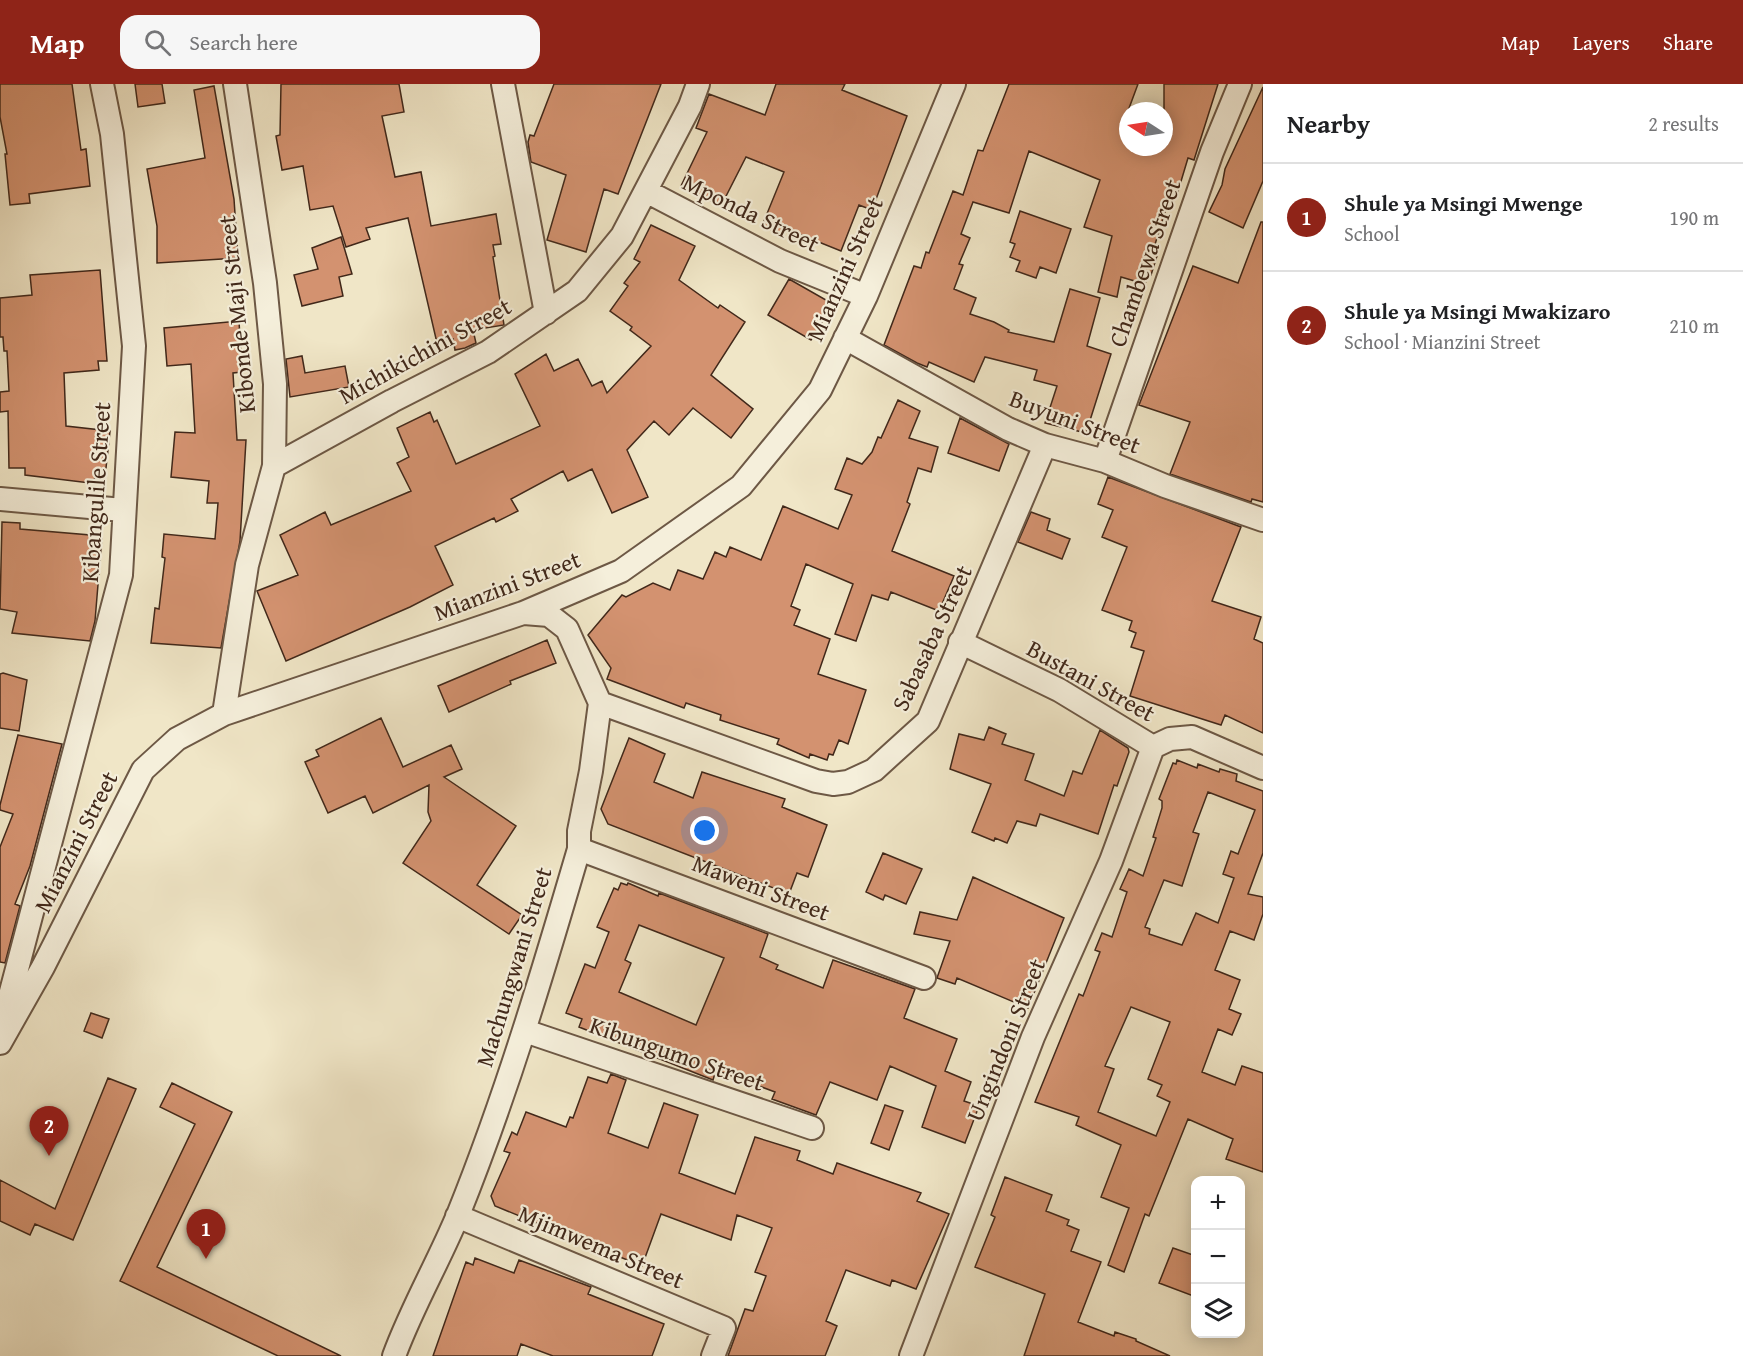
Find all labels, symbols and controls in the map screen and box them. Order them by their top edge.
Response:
search box [120,15,540,69]
text: Map [30,22,84,63]
icon: search [141,26,174,59]
text: Search here [189,26,298,58]
text: Map [1501,27,1540,58]
text: Layers [1573,27,1630,58]
text: Share [1663,27,1713,58]
north arrow [1119,102,1173,156]
text: Nearby [1287,104,1370,143]
text: 2 results [1648,109,1719,138]
street label: Mponda Street [677,164,826,261]
street label: Chambewa Street [1099,174,1190,351]
text: Shule ya Msingi Mwenge [1344,187,1583,219]
street label: Mianzini Street [797,191,892,347]
text: 1 [1301,203,1312,232]
text: 190 m [1669,203,1719,232]
street label: Kibonde Maji Street [209,213,264,415]
text: School [1344,219,1400,248]
street label: Michikichini Street [332,288,518,413]
text: Shule ya Msingi Mwakizaro [1344,295,1610,327]
text: 2 [1301,311,1312,340]
text: 210 m [1669,311,1719,340]
text: School · Mianzini Street [1344,327,1541,356]
street label: Buyuni Street [1005,381,1146,463]
street label: Kibangulile Street [72,400,119,583]
street label: Mianzini Street [428,541,586,630]
street label: Sabasaba Street [882,559,981,717]
street label: Bustani Street [1021,631,1162,731]
street label: Mianzini Street [25,764,126,919]
your location [690,816,719,845]
street label: Maweni Street [687,845,835,930]
street label: Machungwani Street [466,862,561,1071]
street label: Ungindoni Street [957,953,1054,1126]
street label: Kibungumo Street [585,1007,770,1100]
pin: 2 [29,1106,68,1156]
map controls [1191,1176,1245,1338]
button: + [1191,1176,1245,1230]
street label: Mjimwema Street [513,1196,690,1297]
pin: 1 [186,1210,226,1259]
button: − [1191,1230,1245,1284]
button: layers [1191,1284,1245,1338]

